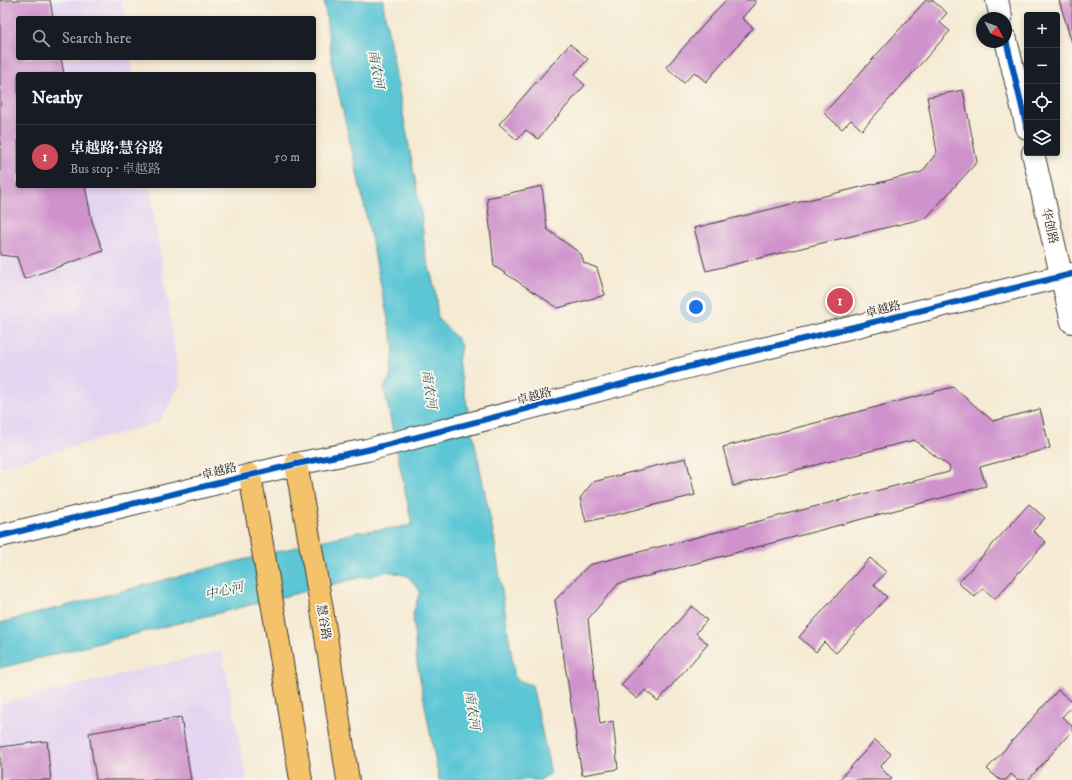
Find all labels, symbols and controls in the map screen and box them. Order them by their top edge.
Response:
north arrow [976,12,1012,48]
map controls [1024,12,1060,156]
button: + [1024,12,1060,48]
search box [16,16,316,60]
icon: search [30,27,52,49]
text: Search here [62,29,131,48]
button: − [1024,48,1060,84]
water label: 南农河 [365,49,388,92]
button: locate [1024,84,1060,120]
text: Nearby [32,87,82,109]
button: layers [1024,120,1060,156]
text: 卓越路·慧谷路 [70,139,164,158]
text: 1 [43,149,47,165]
text: 50 m [274,149,300,165]
text: Bus stop · 卓越路 [70,161,161,177]
street label: 华创路 [1038,207,1061,245]
pin: 1 [827,286,853,316]
your location [686,297,706,317]
street label: 卓越路 [864,298,902,321]
water label: 南农河 [418,369,440,412]
street label: 卓越路 [515,385,553,408]
street label: 卓越路 [200,460,238,483]
water label: 中心河 [203,578,247,603]
street label: 慧谷路 [313,603,334,641]
water label: 南农河 [461,690,483,733]

